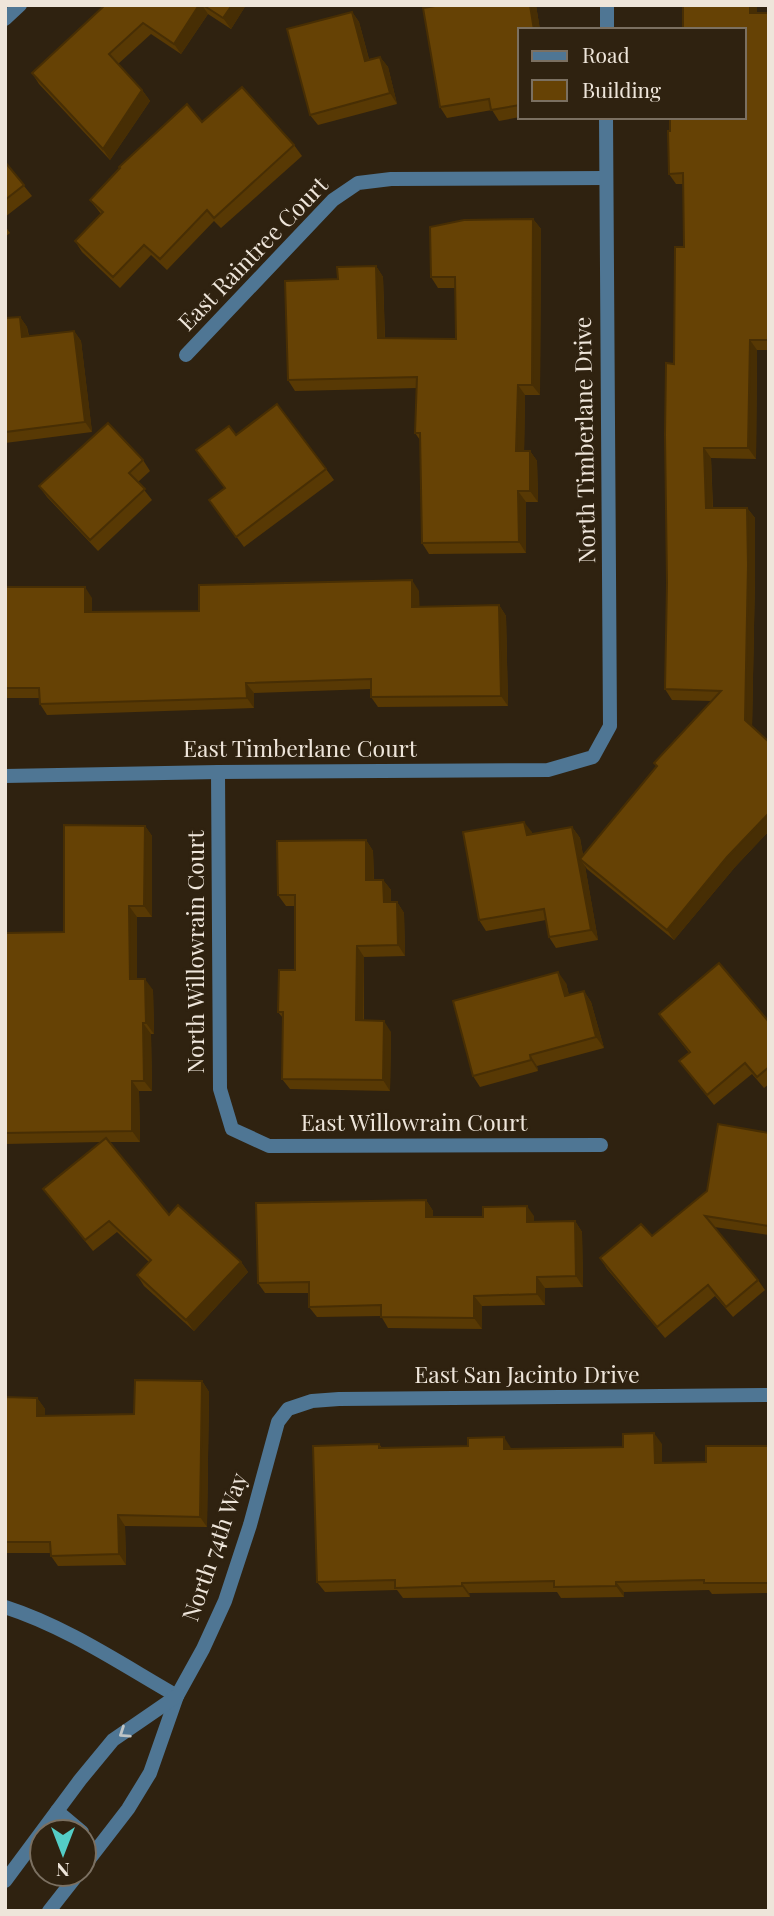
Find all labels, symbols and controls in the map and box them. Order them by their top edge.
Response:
legend [518,28,746,119]
text: Road [582,40,630,68]
text: Building [582,75,661,103]
street label: East Raintree Court [170,169,334,337]
street label: North Timberlane Drive [566,316,601,564]
street label: East Timberlane Court [183,732,418,763]
street label: North Willowrain Court [179,829,210,1074]
street label: East Willowrain Court [301,1106,528,1137]
street label: East San Jacinto Drive [414,1358,640,1389]
street label: North 74th Way [174,1468,254,1625]
one-way arrow [119,1725,132,1737]
north arrow [28,1818,98,1888]
text: N [56,1858,70,1884]

